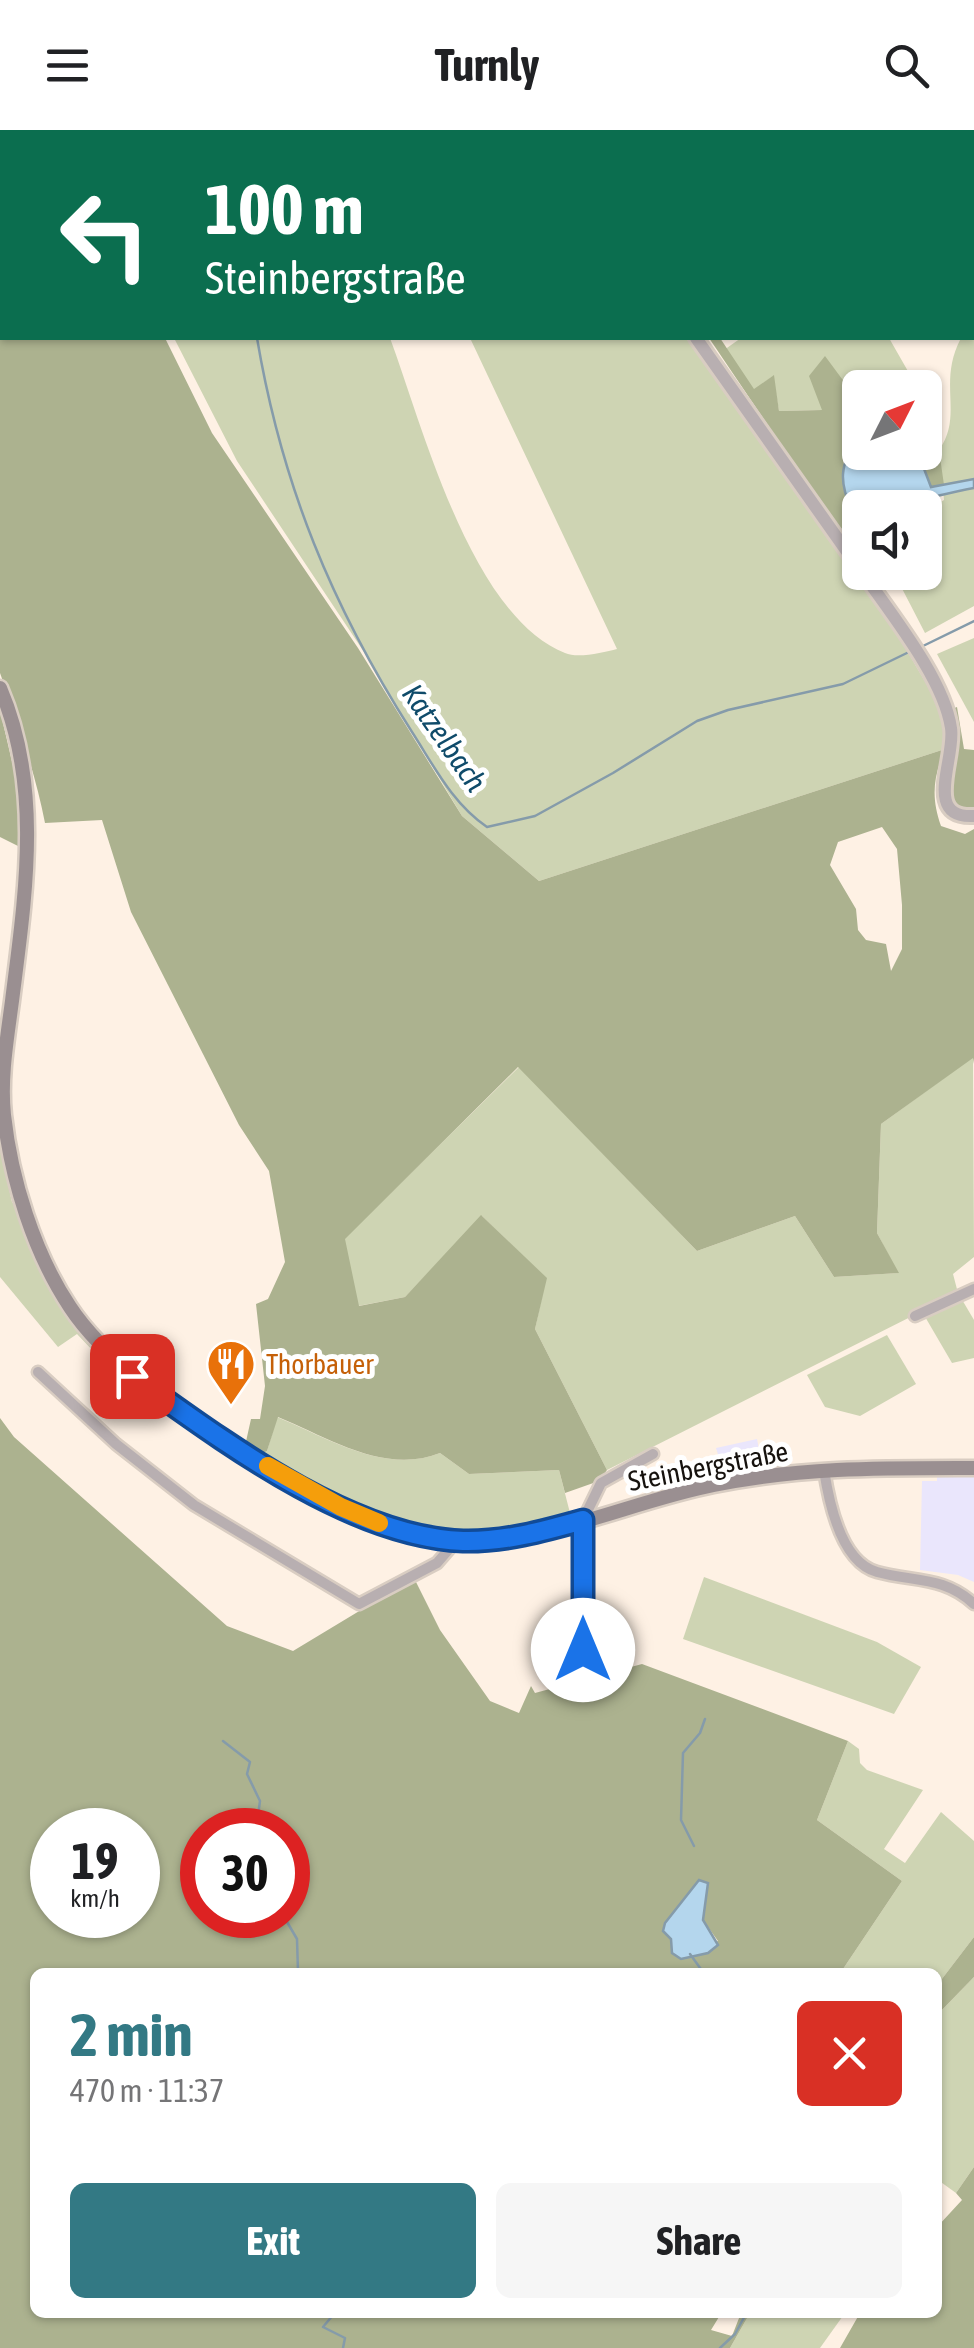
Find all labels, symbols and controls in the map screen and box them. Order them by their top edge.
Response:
icon: menu [40,38,95,93]
icon: search [879,38,934,93]
text: Turnly [435,39,539,91]
text: 100 m [205,169,364,249]
icon: left [40,170,170,300]
text: Steinbergstraße [205,252,466,304]
north arrow [842,370,942,470]
map controls [842,370,942,590]
button: sound [842,490,942,590]
water label: Katzelbach [396,677,494,797]
pin [90,1334,175,1419]
restaurant icon: Thorbauer [205,1338,257,1406]
place label: Thorbauer [266,1348,374,1380]
icon: arrive [105,1349,160,1404]
street label: Steinbergstraße [625,1435,791,1497]
position arrow [531,1598,635,1702]
speed limit sign: 30 [180,1808,310,1938]
text: 19 [71,1832,118,1890]
text: km/h [70,1884,120,1912]
text: 2 min [70,2000,193,2069]
button: close [797,2001,902,2106]
text: 470 m · 11:37 [70,2072,224,2109]
button: Exit [70,2183,476,2298]
button: Share [496,2183,902,2298]

